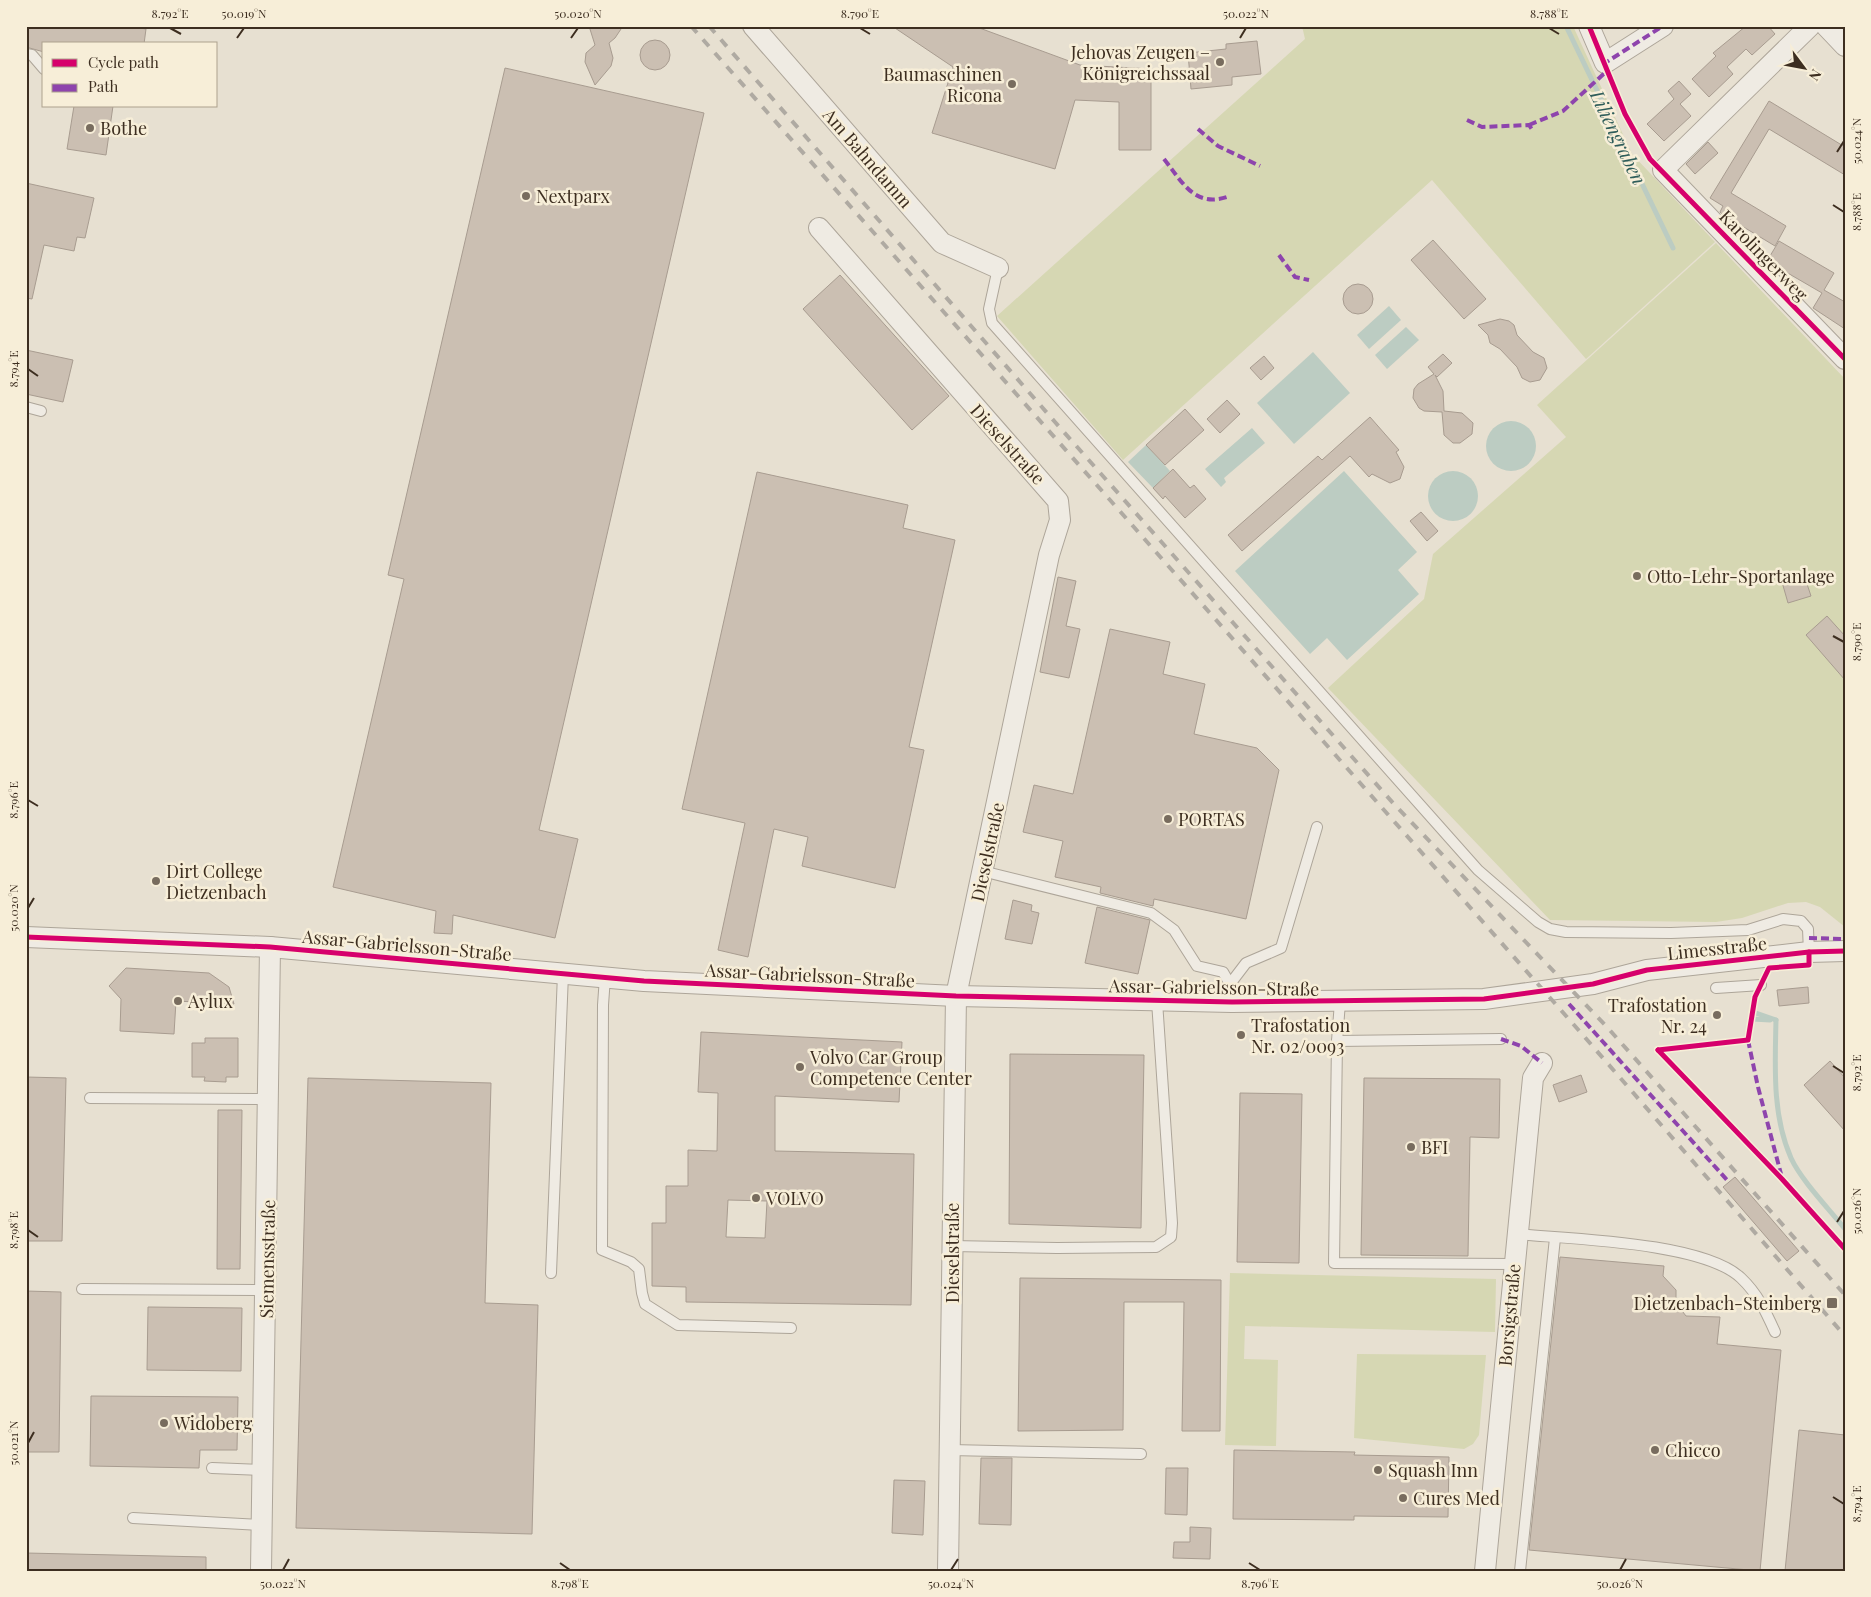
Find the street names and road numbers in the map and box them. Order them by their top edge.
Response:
street label: Am Bahndamm [817,102,918,213]
street label: Karolingerweg [1714,204,1814,306]
street label: Dieselstraße [965,399,1051,489]
street label: Dieselstraße [965,800,1009,904]
street label: Assar-Gabrielsson-Straße [300,924,513,966]
street label: Limesstraße [1666,931,1768,965]
street label: Assar-Gabrielsson-Straße [703,957,916,992]
street label: Assar-Gabrielsson-Straße [1108,973,1319,1001]
street label: Siemensstraße [254,1199,280,1319]
street label: Dieselstraße [940,1203,964,1303]
street label: Borsigstraße [1493,1263,1525,1367]

